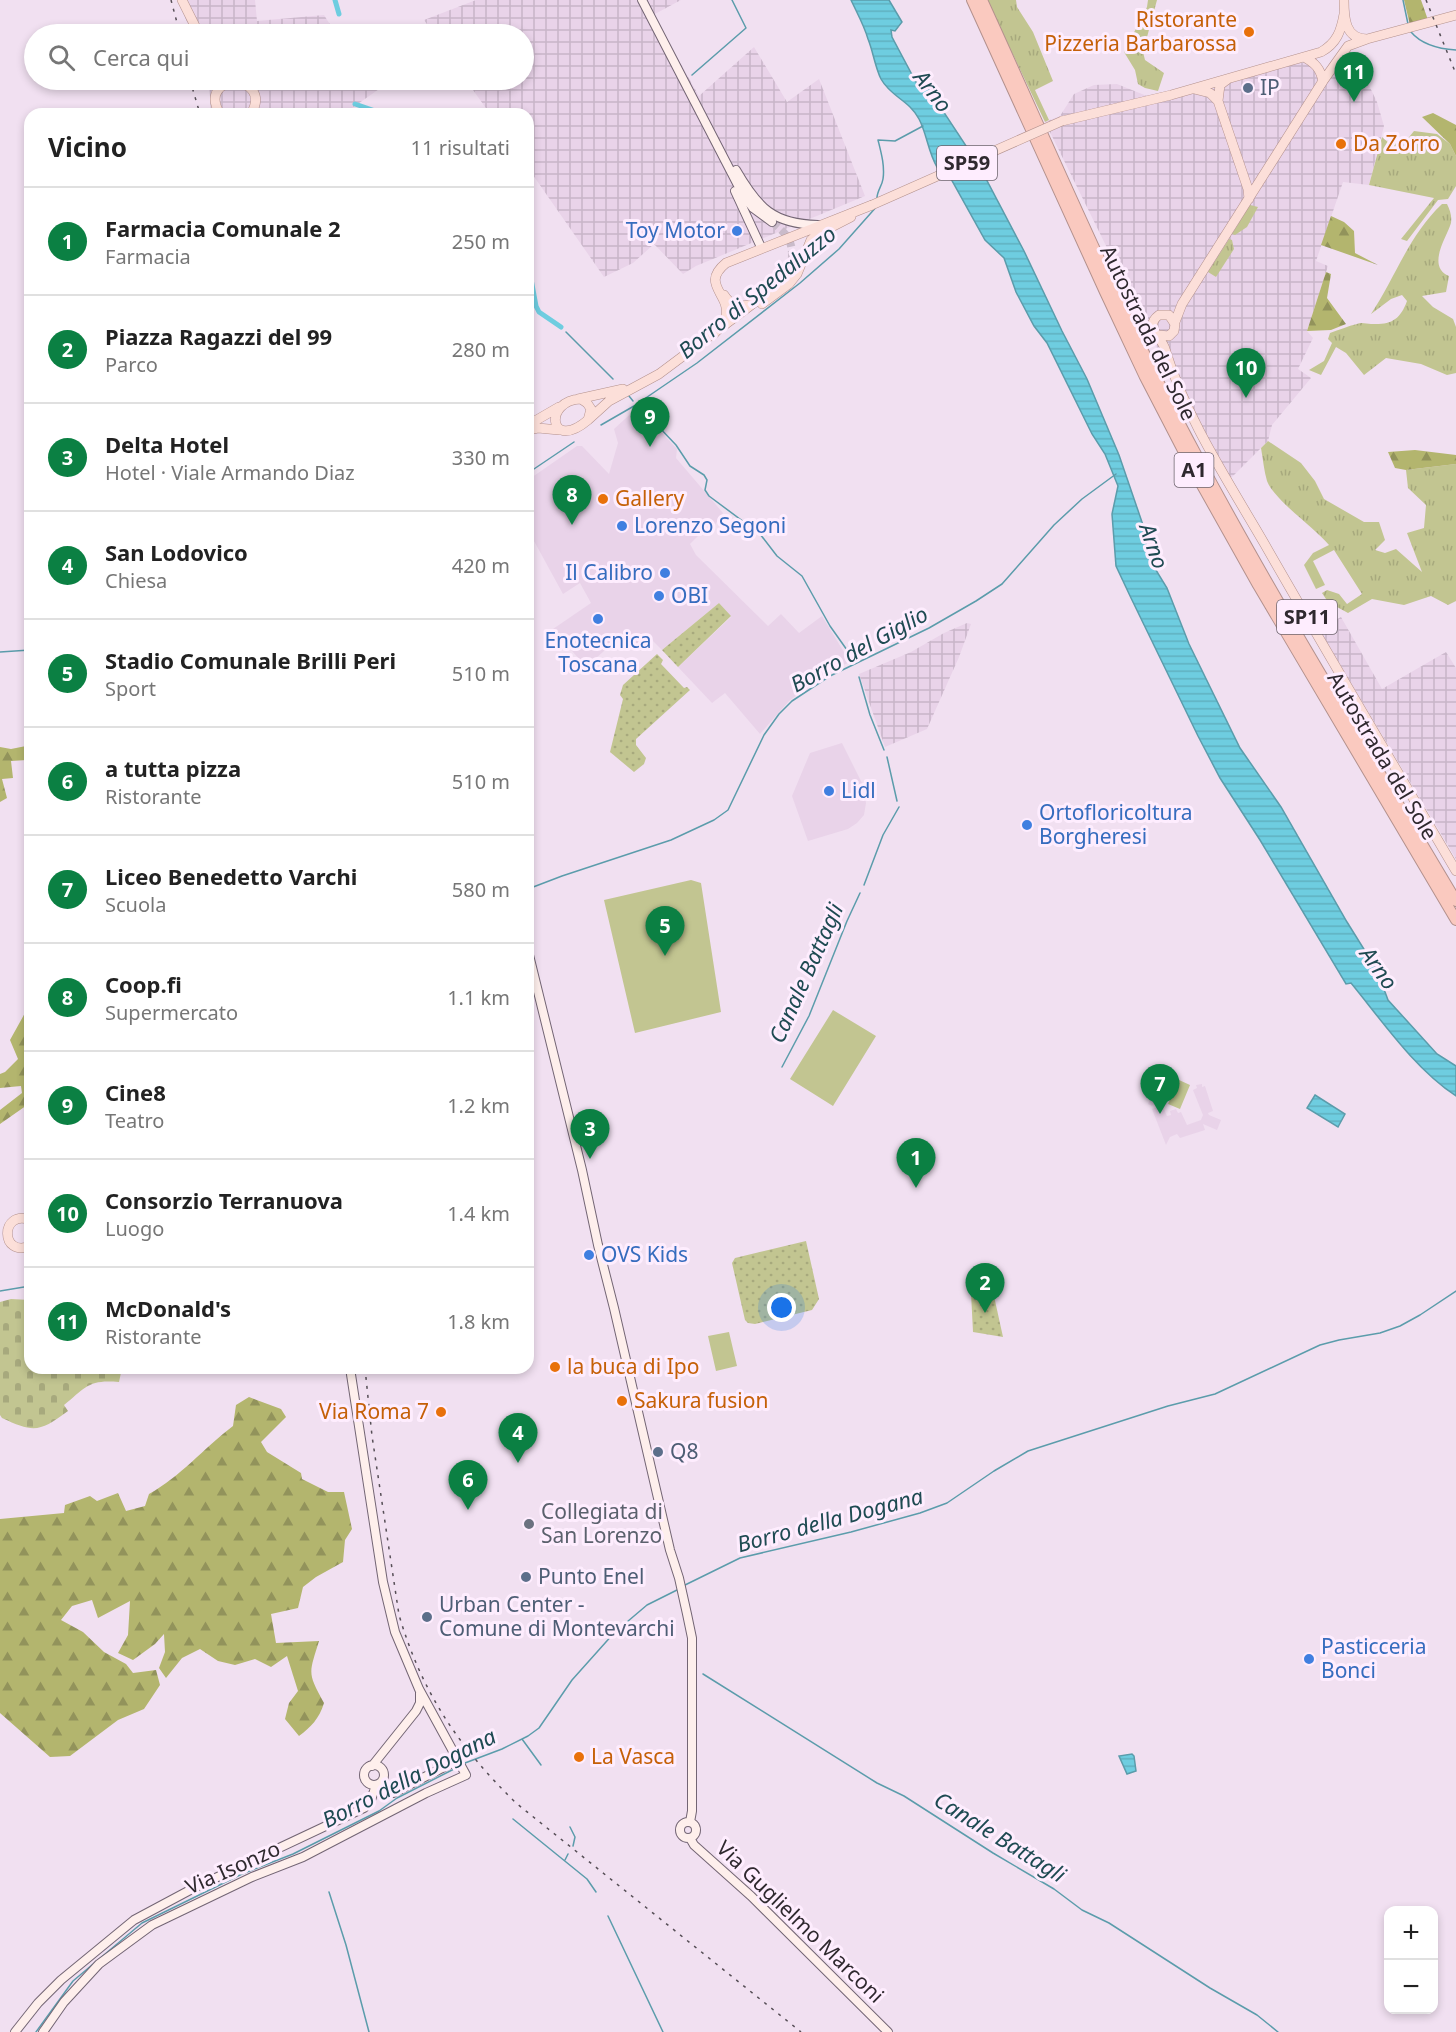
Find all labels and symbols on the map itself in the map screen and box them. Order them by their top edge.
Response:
place label: Ristorante Pizzeria Barbarossa [1044,5,1237,57]
marker: Ristorante Pizzeria Barbarossa [1242,25,1256,39]
pin: 11 [1334,52,1374,102]
water label: Arno [906,61,960,118]
place label: IP [1260,73,1280,101]
marker: IP [1241,81,1255,95]
place label: Da Zorro [1353,129,1440,157]
marker: Da Zorro [1334,137,1348,151]
road number: SP59 [937,146,997,180]
place label: Toy Motor [626,216,725,244]
water label: Borro di Spedaluzzo [671,218,842,364]
marker: Toy Motor [730,224,744,238]
street label: Autostrada del Sole [1094,240,1203,425]
pin: 10 [1226,348,1266,398]
pin: 9 [630,398,670,447]
road number: A1 [1174,453,1214,487]
pin: 8 [552,476,592,525]
place label: Gallery [615,484,684,512]
marker: Gallery [596,492,610,506]
place label: Lorenzo Segoni [634,511,786,539]
water label: Arno [1133,517,1177,572]
marker: Lorenzo Segoni [615,519,629,533]
place label: Il Calibro [565,558,653,586]
marker: Il Calibro [658,566,672,580]
place label: OBI [671,581,708,609]
marker: OBI [652,589,666,603]
water label: Borro del Giglio [784,598,933,698]
road number: SP11 [1277,600,1337,634]
marker: Enotecnica Toscana [591,612,605,626]
place label: Enotecnica Toscana [544,626,652,678]
street label: Autostrada del Sole [1322,666,1444,845]
place label: Lidl [841,776,876,804]
marker: Lidl [822,784,836,798]
place label: Ortofloricoltura Borgheresi [1039,798,1193,850]
marker: Ortofloricoltura Borgheresi [1020,818,1034,832]
water label: Canale Battagli [761,898,849,1047]
pin: 5 [646,906,684,956]
water label: Arno [1353,938,1406,995]
pin: 7 [1140,1064,1180,1114]
pin: 3 [570,1110,610,1159]
pin: 1 [896,1138,936,1188]
place label: OVS Kids [601,1240,688,1268]
marker: OVS Kids [582,1248,596,1262]
pin: 2 [966,1264,1004,1313]
your location [767,1293,796,1322]
place label: la buca di Ipo [567,1352,699,1380]
marker: la buca di Ipo [548,1360,562,1374]
place label: Sakura fusion [634,1386,768,1414]
marker: Sakura fusion [615,1394,629,1408]
place label: Via Roma 7 [319,1397,429,1425]
marker: Via Roma 7 [434,1405,448,1419]
pin: 4 [498,1414,538,1463]
place label: Q8 [670,1437,698,1465]
marker: Q8 [651,1445,665,1459]
pin: 6 [448,1460,488,1510]
water label: Borro della Dogana [733,1480,927,1558]
place label: Collegiata di San Lorenzo [541,1497,663,1549]
marker: Collegiata di San Lorenzo [522,1517,536,1531]
place label: Punto Enel [538,1562,644,1590]
marker: Punto Enel [519,1570,533,1584]
place label: Urban Center - Comune di Montevarchi [439,1590,675,1642]
marker: Urban Center - Comune di Montevarchi [420,1610,434,1624]
place label: Pasticceria Bonci [1321,1632,1426,1684]
marker: Pasticceria Bonci [1302,1652,1316,1666]
water label: Borro della Dogana [316,1720,501,1834]
place label: La Vasca [591,1742,675,1770]
marker: La Vasca [572,1750,586,1764]
water label: Canale Battagli [929,1784,1072,1889]
street label: Via Isonzo [181,1834,284,1900]
street label: Via Guglielmo Marconi [711,1834,890,2009]

